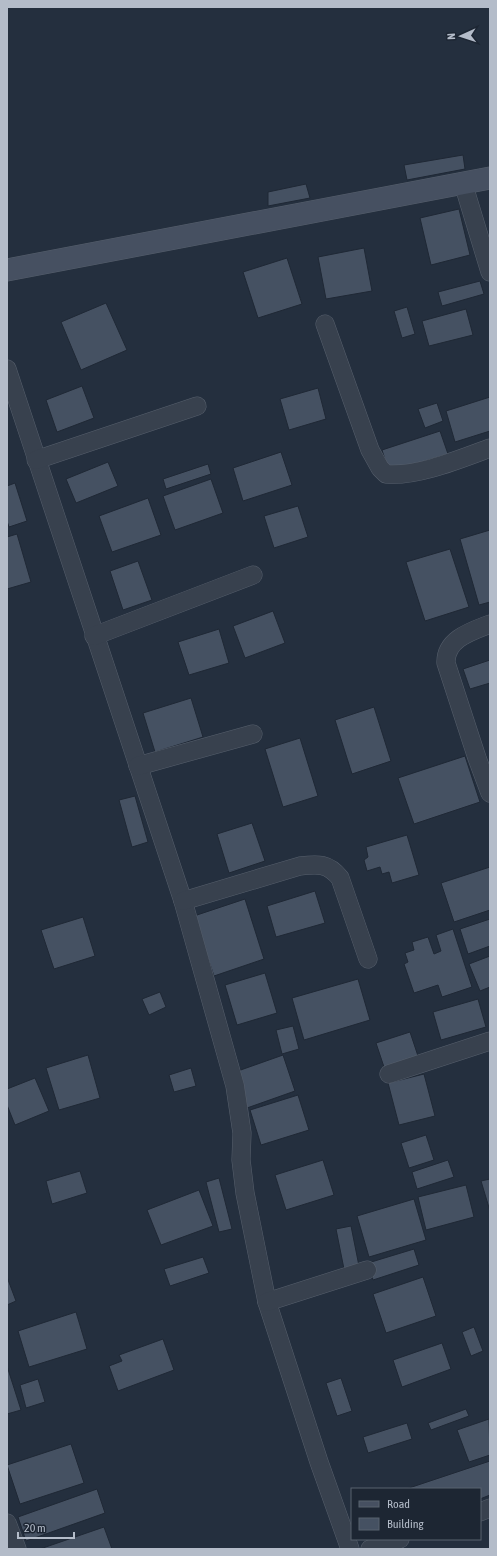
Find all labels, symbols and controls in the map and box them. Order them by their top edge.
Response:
north arrow [441,16,481,56]
text: N [445,33,457,40]
legend [351,1488,481,1540]
text: Road [387,1497,410,1511]
scale bar [18,1514,74,1540]
text: Building [387,1517,425,1531]
text: 20 m [24,1521,46,1535]

